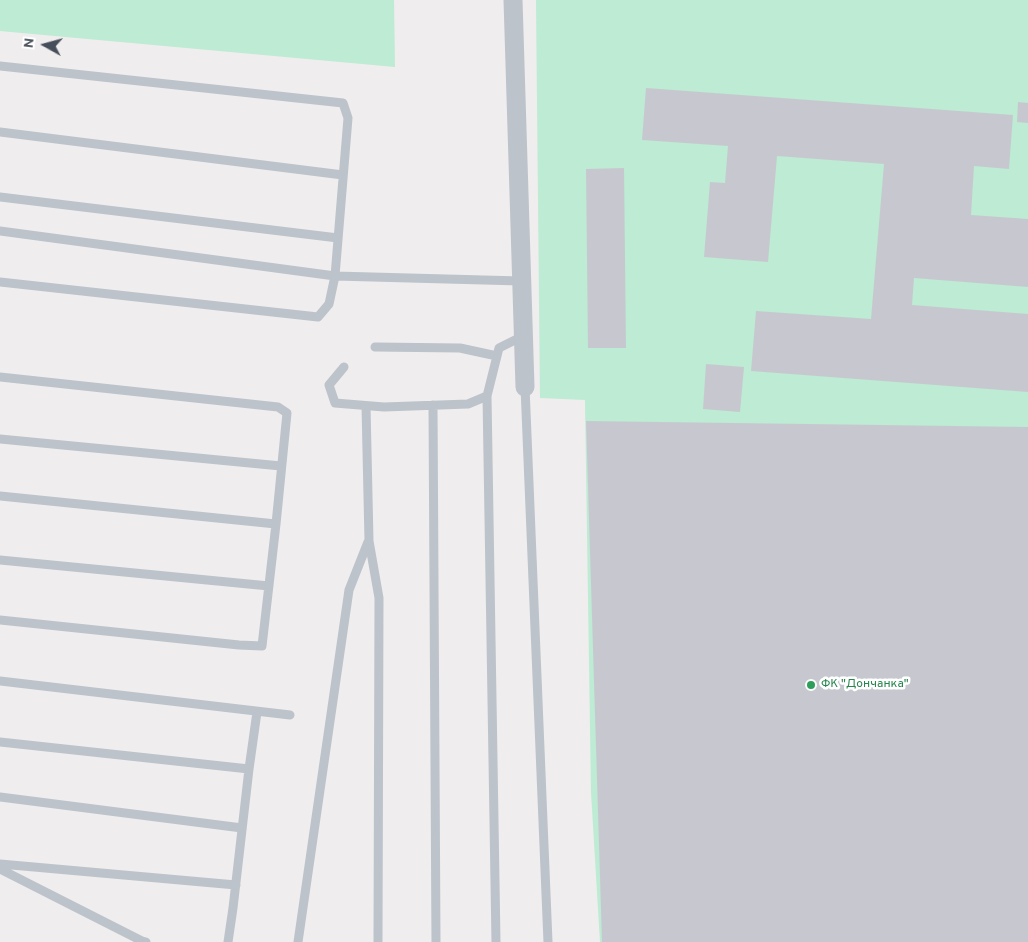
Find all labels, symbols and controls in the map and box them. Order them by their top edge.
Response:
north arrow [20,20,70,70]
text: N [21,37,39,49]
place label: ФК "Дончанка" [821,678,909,692]
marker: ФК "Дончанка" [805,679,817,691]

